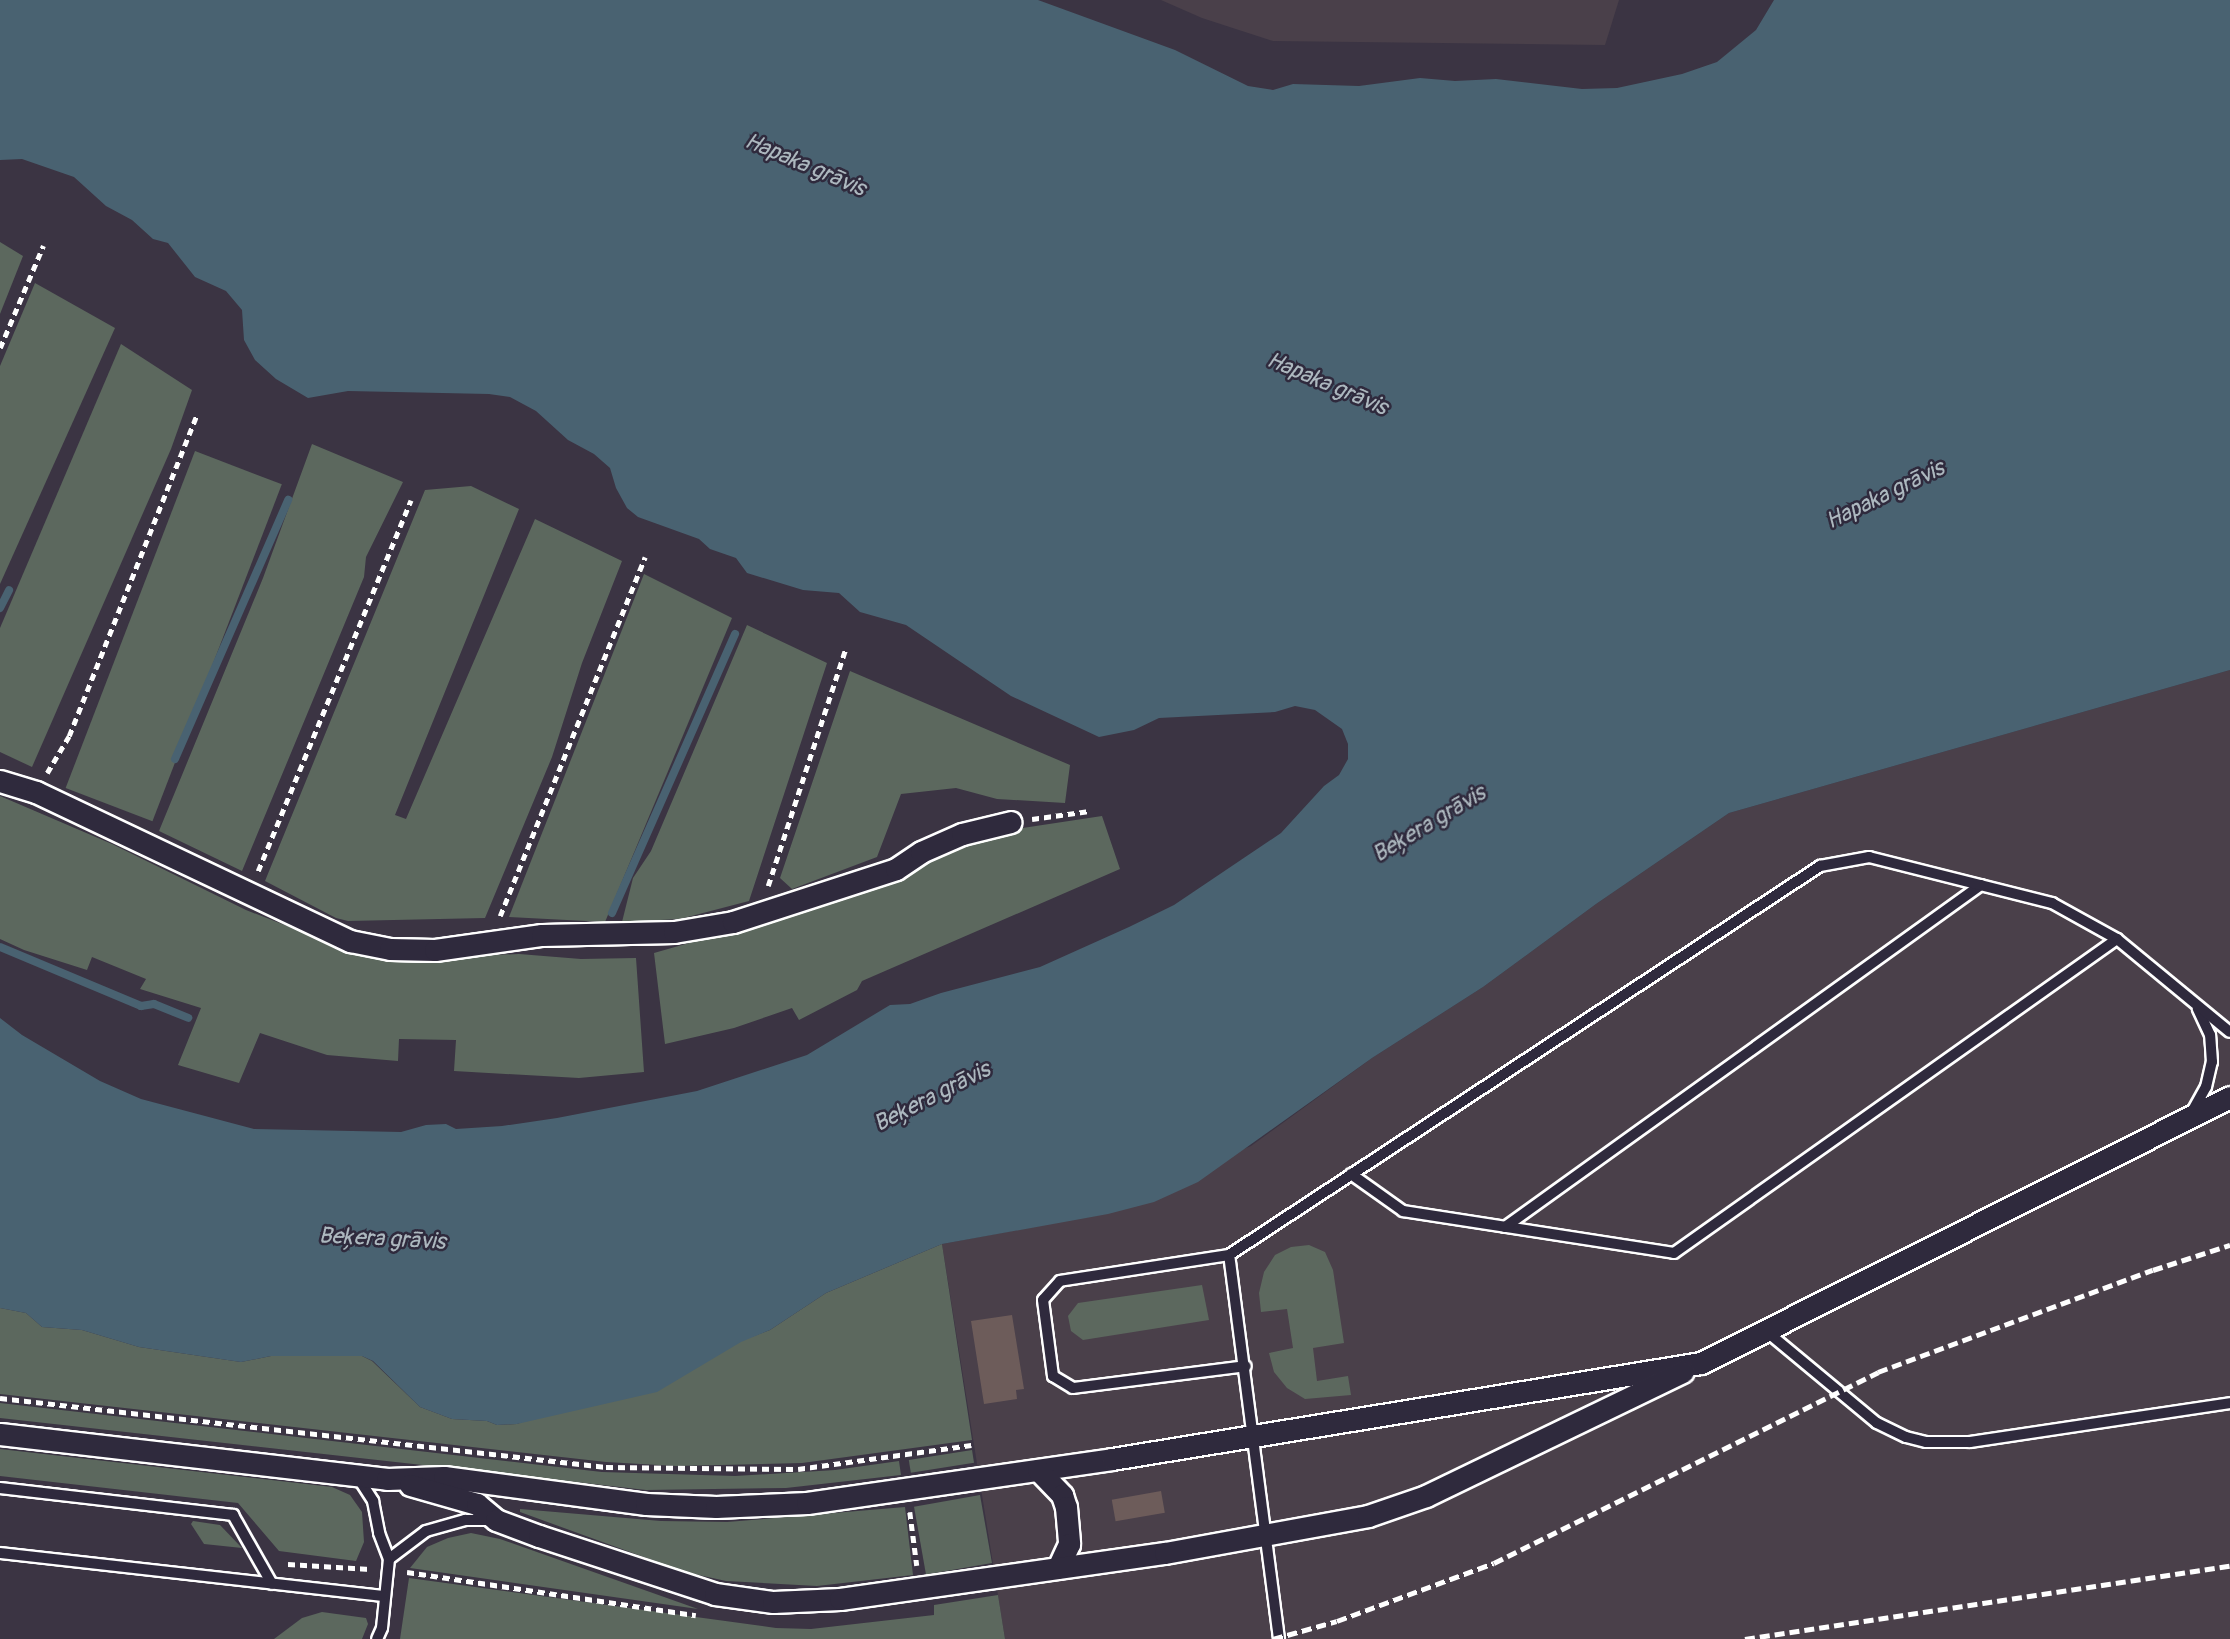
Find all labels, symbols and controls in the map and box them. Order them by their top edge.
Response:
water label: Hapaka grāvis [740,127,870,203]
water label: Hapaka grāvis [1262,346,1392,422]
water label: Hapaka grāvis [1821,454,1949,536]
water label: Beķera grāvis [1367,779,1491,869]
water label: Beķera grāvis [869,1056,995,1138]
water label: Beķera grāvis [318,1222,446,1256]

